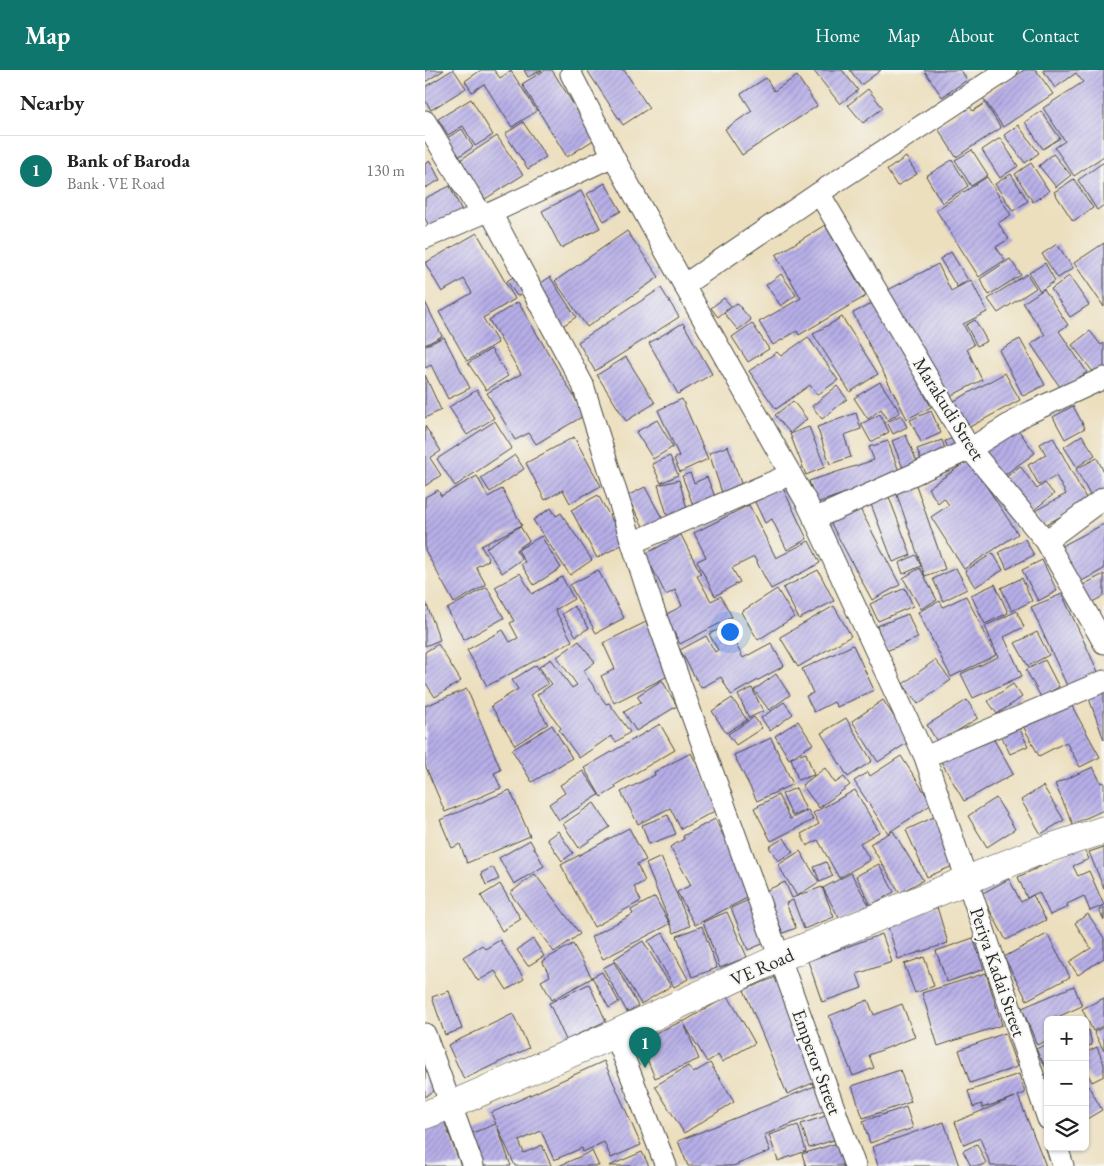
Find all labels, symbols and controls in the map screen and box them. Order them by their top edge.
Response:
text: Map [25,20,70,51]
text: Home [815,24,860,47]
text: Map [888,24,920,47]
text: About [948,24,994,47]
text: Contact [1022,24,1079,47]
text: Nearby [20,89,84,116]
text: Bank of Baroda [67,148,190,173]
text: 1 [32,160,40,181]
text: 130 m [366,160,405,181]
text: Bank · VE Road [67,173,165,194]
street label: Marakudi Street [907,353,991,465]
your location [717,619,743,645]
street label: Periya Kadai Street [964,904,1032,1040]
street label: VE Road [726,942,798,992]
street label: Emperor Street [786,1006,848,1118]
map controls [1044,1016,1089,1151]
button: + [1044,1016,1089,1061]
pin: 1 [629,1027,661,1068]
button: − [1044,1061,1089,1106]
button: layers [1044,1106,1089,1151]

